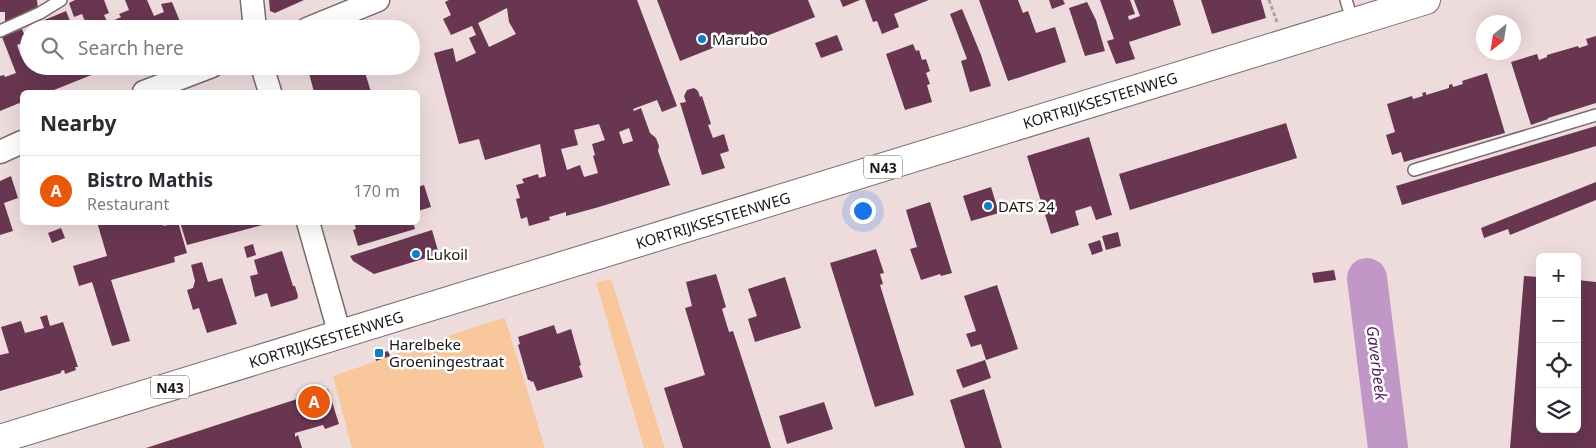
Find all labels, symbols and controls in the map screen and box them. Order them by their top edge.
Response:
north arrow [1476,15,1521,60]
search box [20,20,420,75]
place label: Marubo [712,29,768,49]
marker: Marubo [696,33,708,45]
icon: search [38,34,66,62]
text: Search here [78,35,184,61]
street label: KORTRIJKSESTEENWEG [1020,67,1180,133]
text: Nearby [40,109,116,137]
road number: N43 [864,156,902,178]
text: Bistro Mathis [87,167,213,193]
text: A [50,180,62,202]
text: 170 m [353,180,400,202]
street label: KORTRIJKSESTEENWEG [633,187,793,253]
text: Restaurant [87,193,169,215]
place label: DATS 24 [998,196,1055,216]
your location [850,198,876,224]
marker: DATS 24 [982,200,994,212]
place label: Lukoil [426,244,468,264]
marker: Lukoil [410,248,422,260]
map controls [1536,253,1581,433]
button: + [1536,253,1581,298]
button: − [1536,298,1581,343]
street label: KORTRIJKSESTEENWEG [246,306,406,372]
water label: Gaverbeek [1362,324,1393,403]
place label: Harelbeke Groeningestraat [389,334,505,371]
button: locate [1536,343,1581,388]
marker: Harelbeke Groeningestraat [373,347,385,359]
road number: N43 [151,376,189,398]
pin: A [298,383,330,421]
button: layers [1536,388,1581,433]

